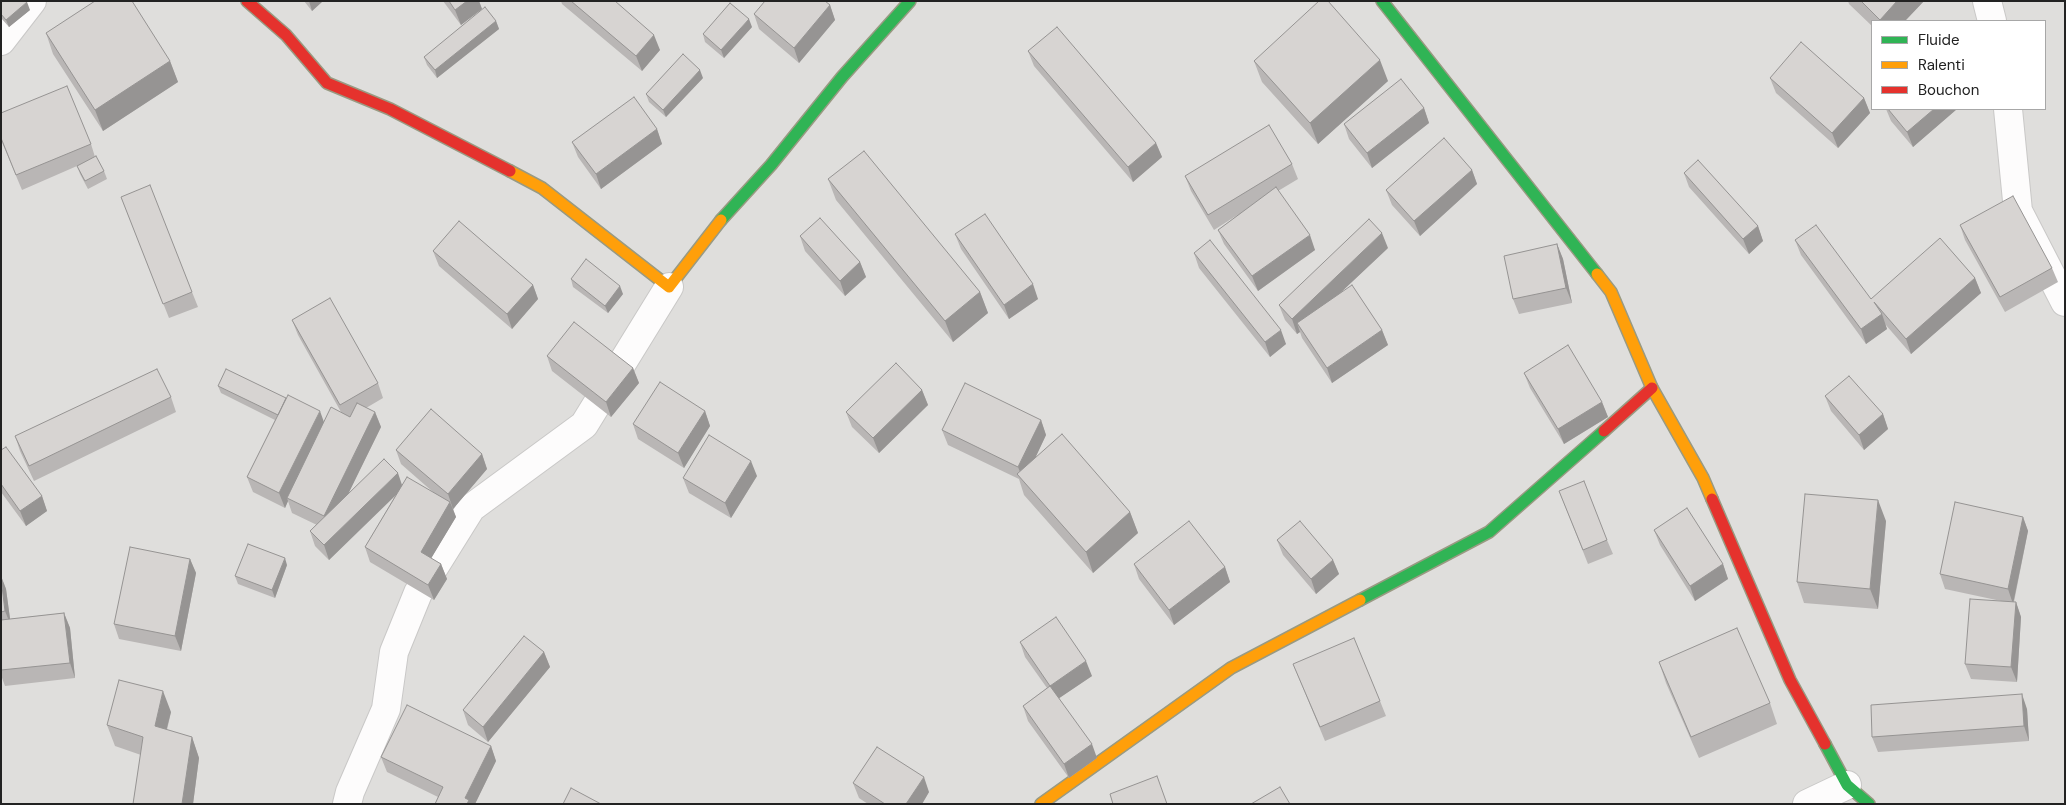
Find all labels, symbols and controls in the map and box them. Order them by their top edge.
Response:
legend [1871,20,2046,110]
text: Fluide [1918,30,1960,50]
text: Ralenti [1918,55,1965,75]
text: Bouchon [1918,80,1979,100]

